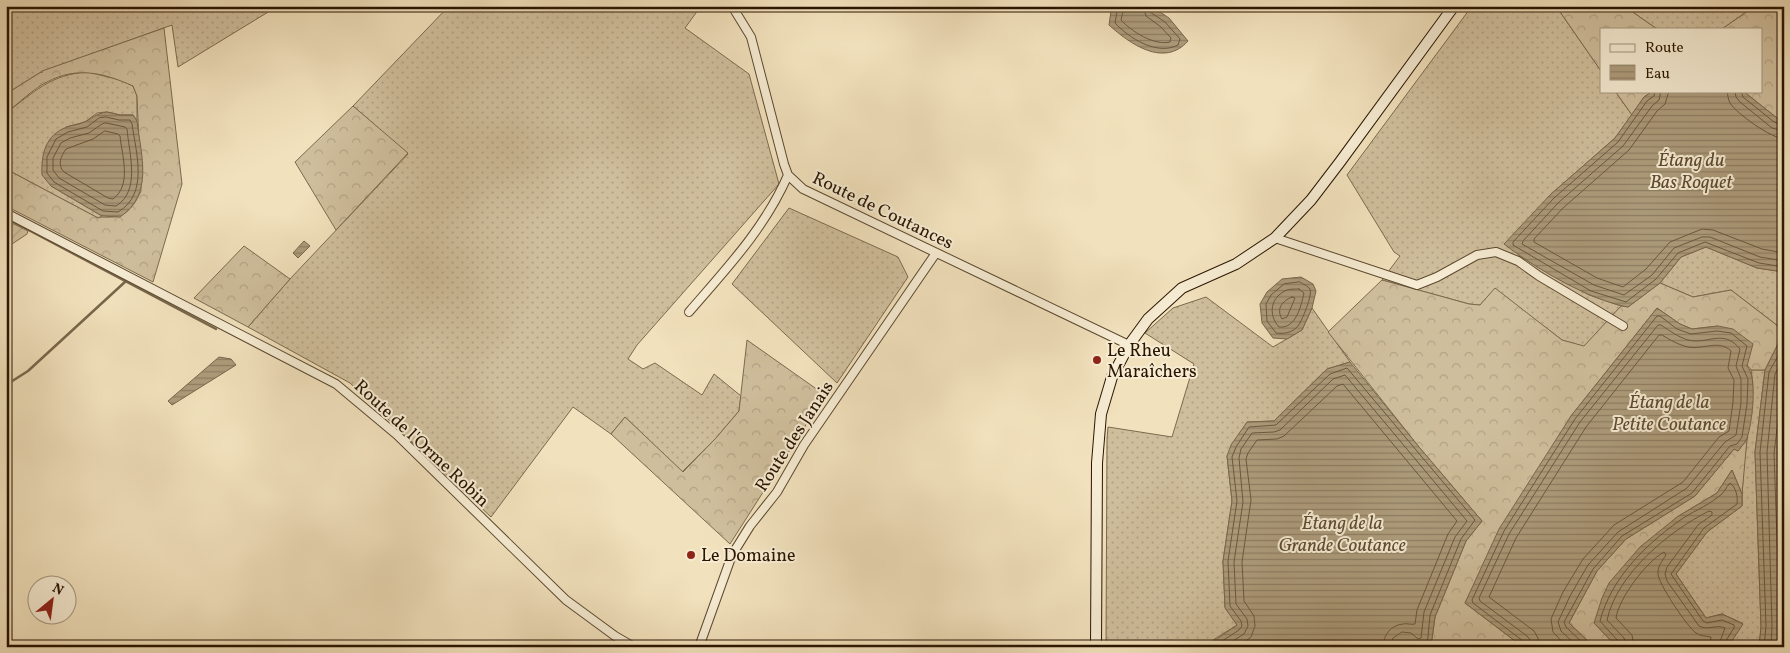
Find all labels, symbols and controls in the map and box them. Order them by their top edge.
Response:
legend [1600,28,1762,92]
text: Route [1645,38,1684,59]
text: Eau [1645,64,1670,85]
water label: Étang du Bas Roquet [1650,148,1733,196]
street label: Route de Coutances [808,166,957,256]
place label: Le Rheu Maraîchers [1107,339,1197,385]
marker: Le Rheu Maraîchers [1091,354,1103,366]
street label: Route de l'Orme Robin [348,375,494,514]
street label: Route des Janais [750,376,841,497]
water label: Étang de la Petite Coutance [1612,390,1726,438]
water label: Étang de la Grande Coutance [1278,511,1406,559]
place label: Le Domaine [701,544,796,569]
marker: Le Domaine [685,549,697,561]
north arrow [28,576,78,626]
text: N [49,579,67,601]

